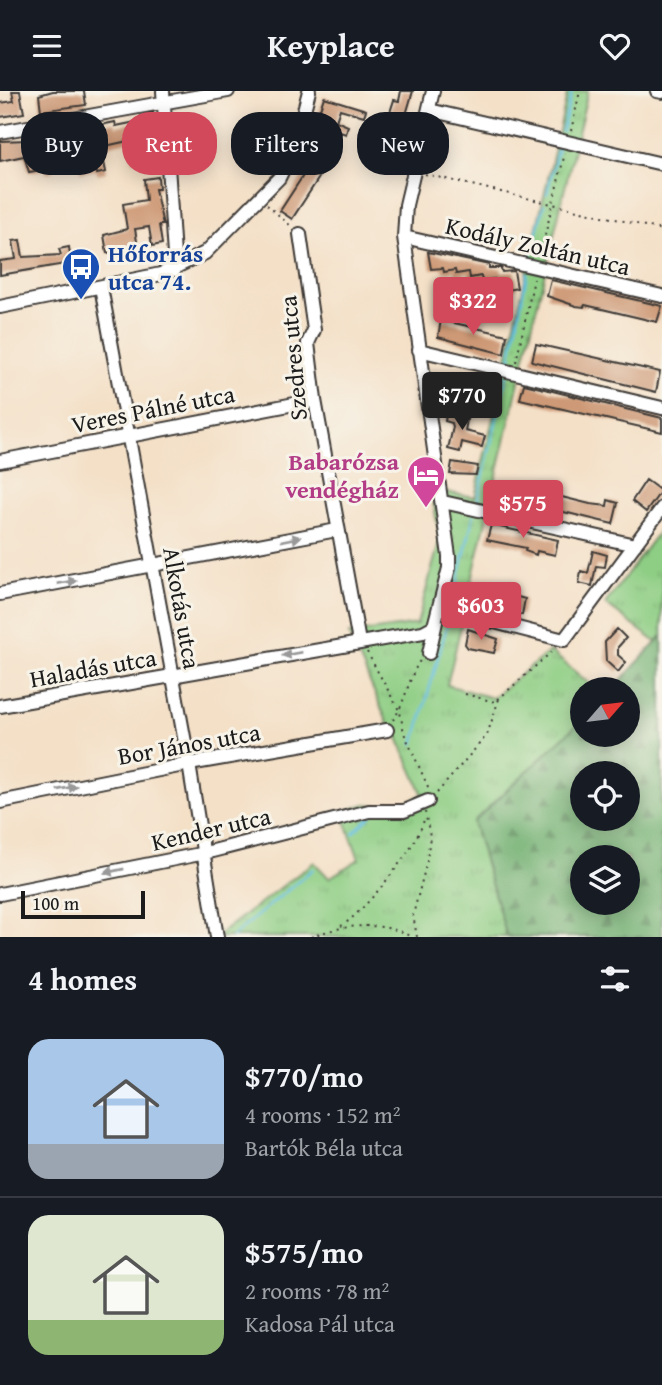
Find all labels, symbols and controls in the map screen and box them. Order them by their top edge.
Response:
text: Keyplace [267,22,395,69]
icon: menu [28,27,66,65]
icon: heart [596,27,634,65]
chip: Buy [21,112,108,175]
chip: Rent [122,112,217,175]
chip: Filters [231,112,343,175]
chip: New [357,112,449,175]
street label: Kodály Zoltán utca [442,208,634,284]
place label: Hőforrás utca 74. [108,236,203,299]
bus stop icon: Hőforrás utca 74. [60,246,102,301]
pin: $322 [432,278,514,337]
text: $322 [449,283,497,316]
street label: Szedres utca [270,293,316,422]
pin: $770 [421,373,503,432]
street label: Veres Pálné utca [68,376,238,442]
text: $770 [438,378,486,411]
place label: Babarózsa vendégház [285,444,400,507]
hotel icon: Babarózsa vendégház [405,454,447,509]
pin: $575 [482,481,564,540]
text: $575 [499,486,547,519]
one-way arrow [280,534,302,545]
street label: Alkotás utca [154,544,210,672]
one-way arrow [56,576,78,587]
pin: $603 [440,582,522,642]
text: $603 [457,588,505,621]
street label: Haladás utca [27,640,160,696]
one-way arrow [281,649,303,660]
north arrow [570,677,640,747]
map controls [570,677,640,915]
street label: Bor János utca [115,714,264,774]
button: locate [570,761,640,831]
one-way arrow [56,783,78,794]
street label: Kender utca [148,798,275,860]
button: layers [570,845,640,915]
one-way arrow [103,866,125,877]
scale bar [21,888,145,920]
text: 100 m [32,889,79,917]
text: 4 homes [28,957,137,1001]
icon: filters [596,960,634,998]
text: $770/mo [245,1054,363,1098]
icon: home [84,1067,168,1151]
text: 4 rooms · 152 m² [245,1098,400,1131]
text: Bartók Béla utca [245,1131,403,1164]
text: $575/mo [245,1230,363,1274]
icon: home [84,1243,168,1327]
text: 2 rooms · 78 m² [245,1274,389,1307]
text: Kadosa Pál utca [245,1307,395,1340]

